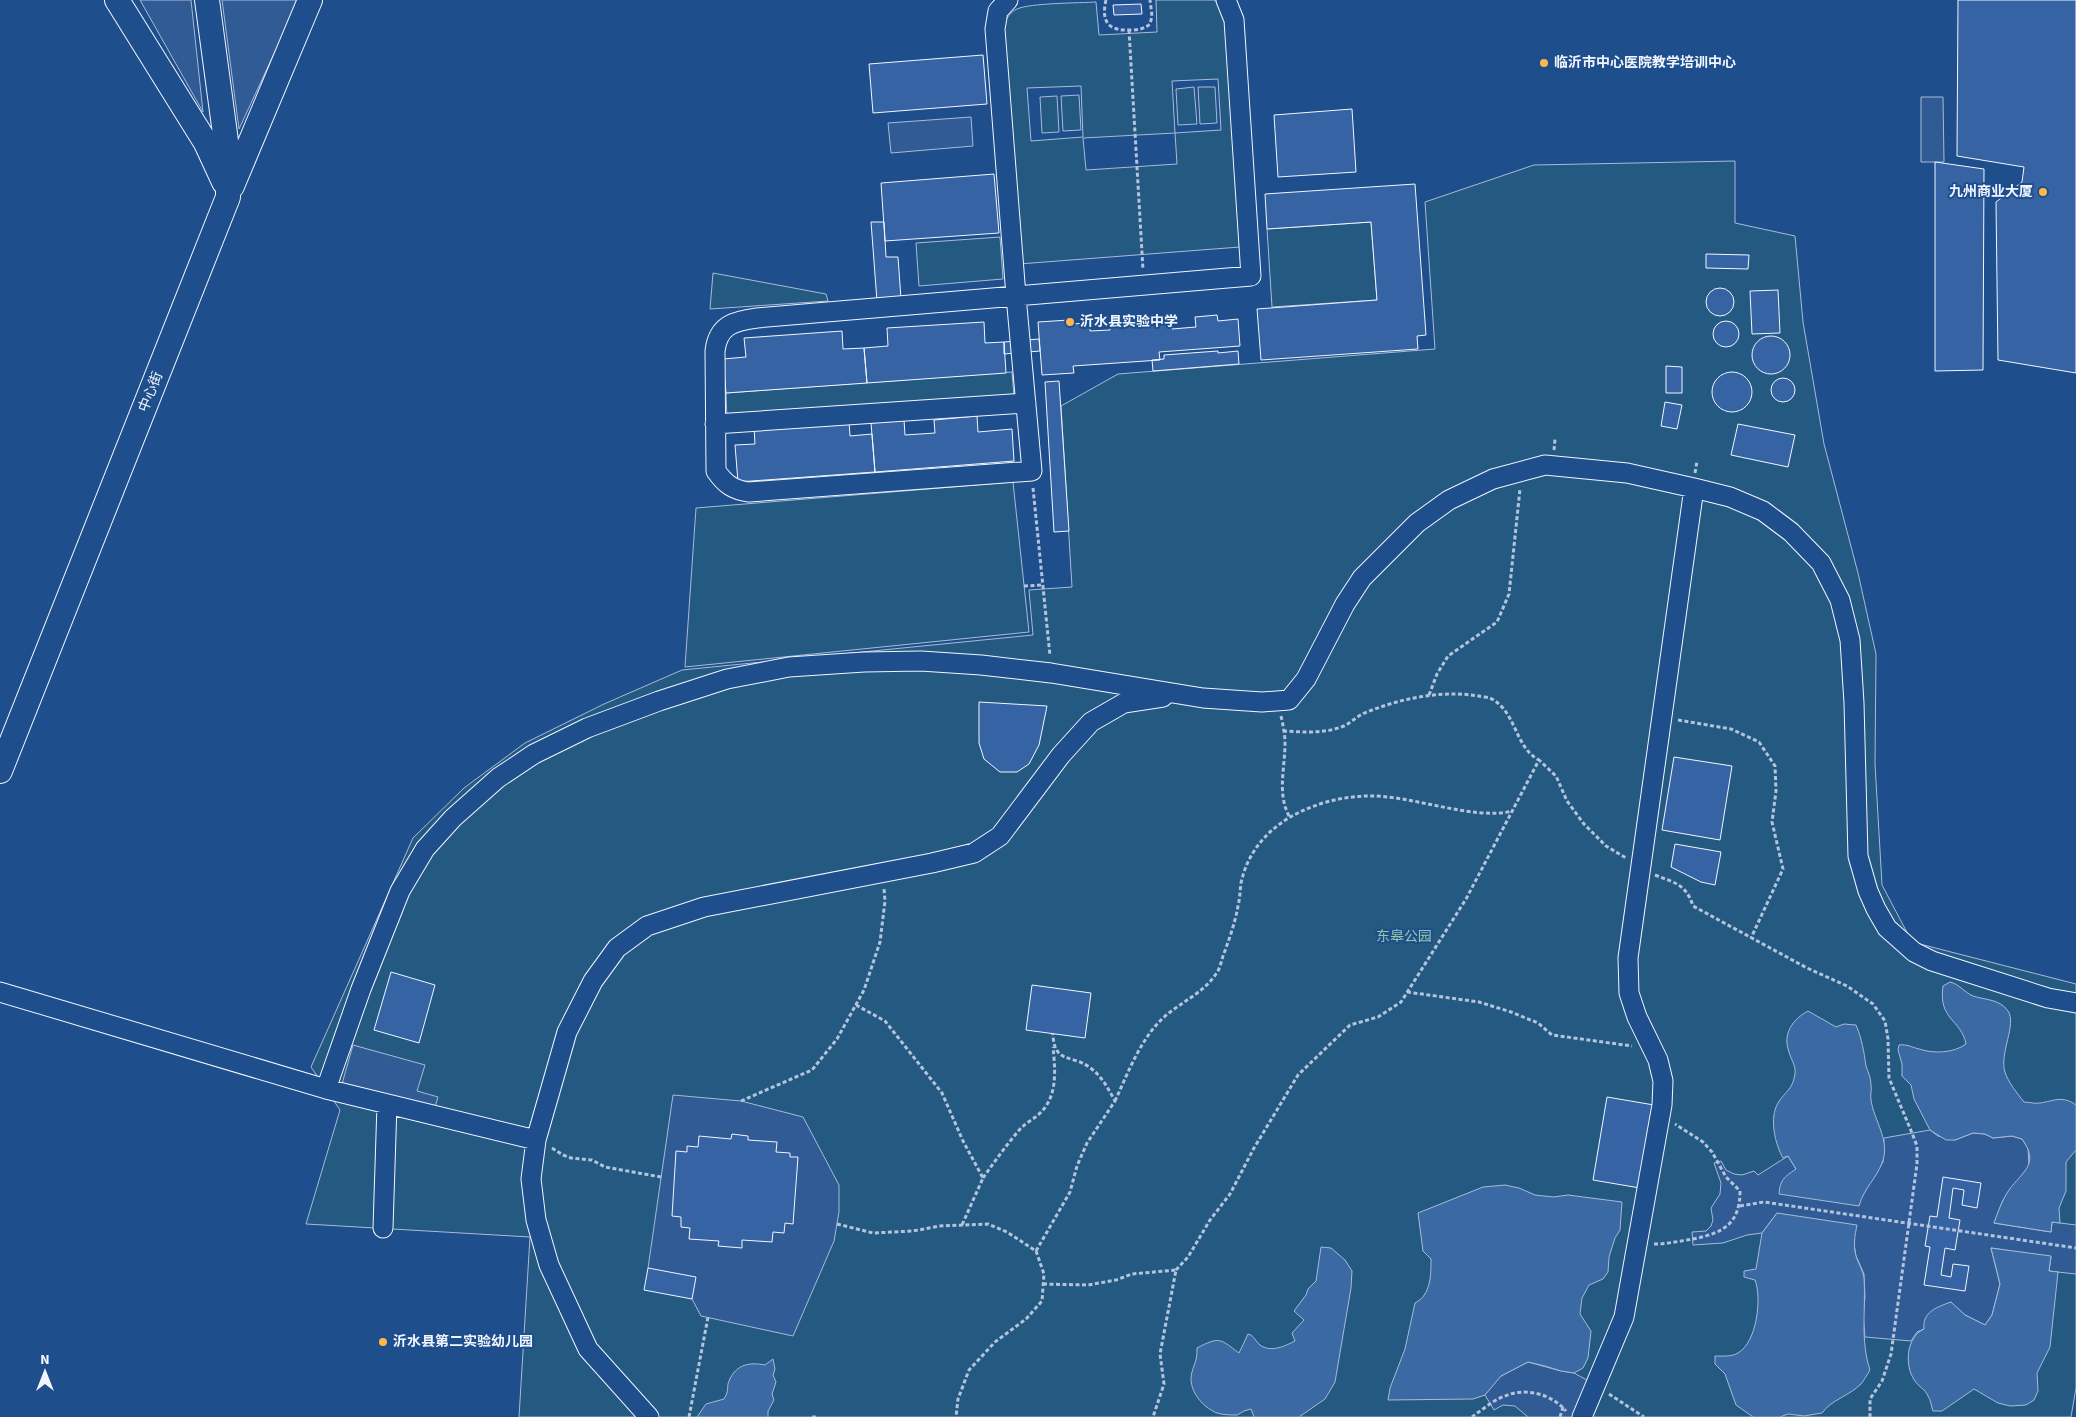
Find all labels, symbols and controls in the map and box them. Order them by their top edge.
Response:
place label: 临沂市中心医院教学培训中心 [1554,53,1736,73]
marker: 临沂市中心医院教学培训中心 [1538,57,1550,69]
place label: 九州商业大厦 [1949,182,2033,202]
marker: 九州商业大厦 [2037,186,2049,198]
place label: 沂水县实验中学 [1080,312,1178,332]
marker: 沂水县实验中学 [1064,316,1076,328]
street label: 中心街 [134,369,168,415]
park label: 东皋公园 [1376,927,1432,947]
place label: 沂水县第二实验幼儿园 [393,1332,533,1352]
marker: 沂水县第二实验幼儿园 [377,1336,389,1348]
north arrow [20,1347,70,1397]
text: N [40,1350,50,1370]

